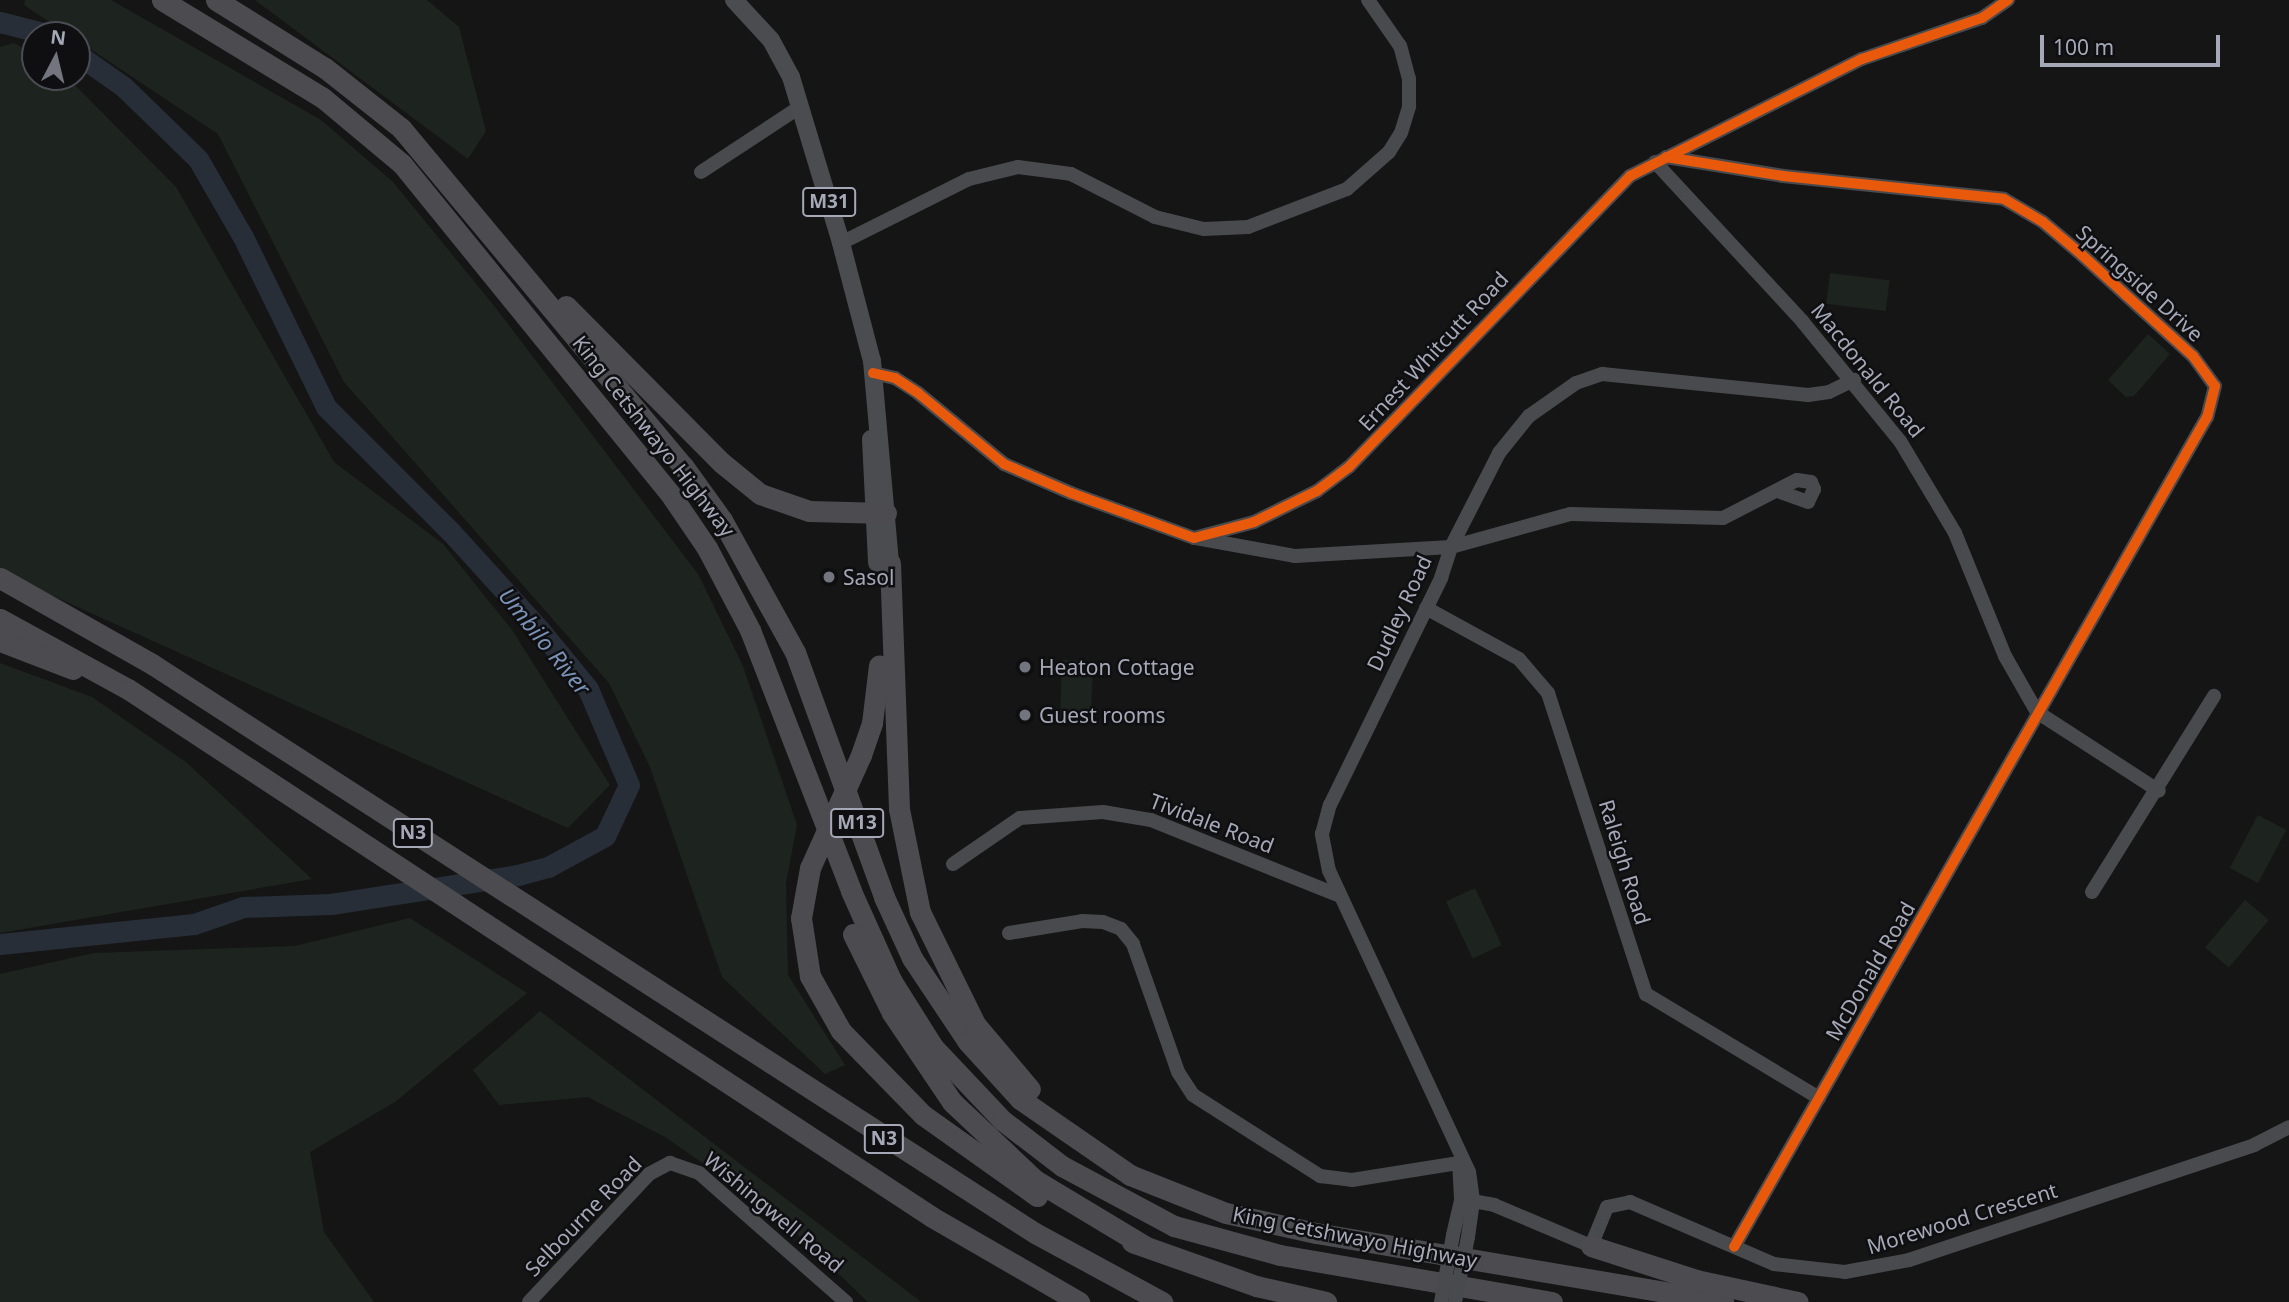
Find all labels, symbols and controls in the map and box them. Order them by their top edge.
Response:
north arrow [21,21,91,91]
scale bar [2044,21,2224,65]
text: N [49,23,68,51]
text: 100 m [2053,33,2114,61]
road number: M31 [801,186,857,218]
street label: Springside Drive [2071,219,2209,347]
street label: Ernest Whitcutt Road [1353,266,1513,436]
street label: Macdonald Road [1806,298,1930,442]
street label: King Cetshwayo Highway [568,330,740,542]
street label: Dudley Road [1361,551,1437,675]
place label: Sasol [843,564,894,590]
marker: Sasol [821,569,837,585]
water label: Umbilo River [493,582,597,700]
place label: Heaton Cottage [1039,654,1195,680]
marker: Heaton Cottage [1017,659,1033,675]
place label: Guest rooms [1039,702,1166,728]
marker: Guest rooms [1017,707,1033,723]
street label: Tividale Road [1146,788,1278,858]
street label: Raleigh Road [1594,796,1656,928]
road number: M13 [829,808,885,838]
road number: N3 [392,818,434,848]
street label: McDonald Road [1820,897,1920,1045]
road number: N3 [863,1124,905,1154]
street label: Wishingwell Road [699,1146,849,1278]
street label: Selbourne Road [519,1151,647,1281]
street label: Morewood Crescent [1864,1177,2060,1259]
street label: King Cetshwayo Highway [1231,1201,1479,1273]

